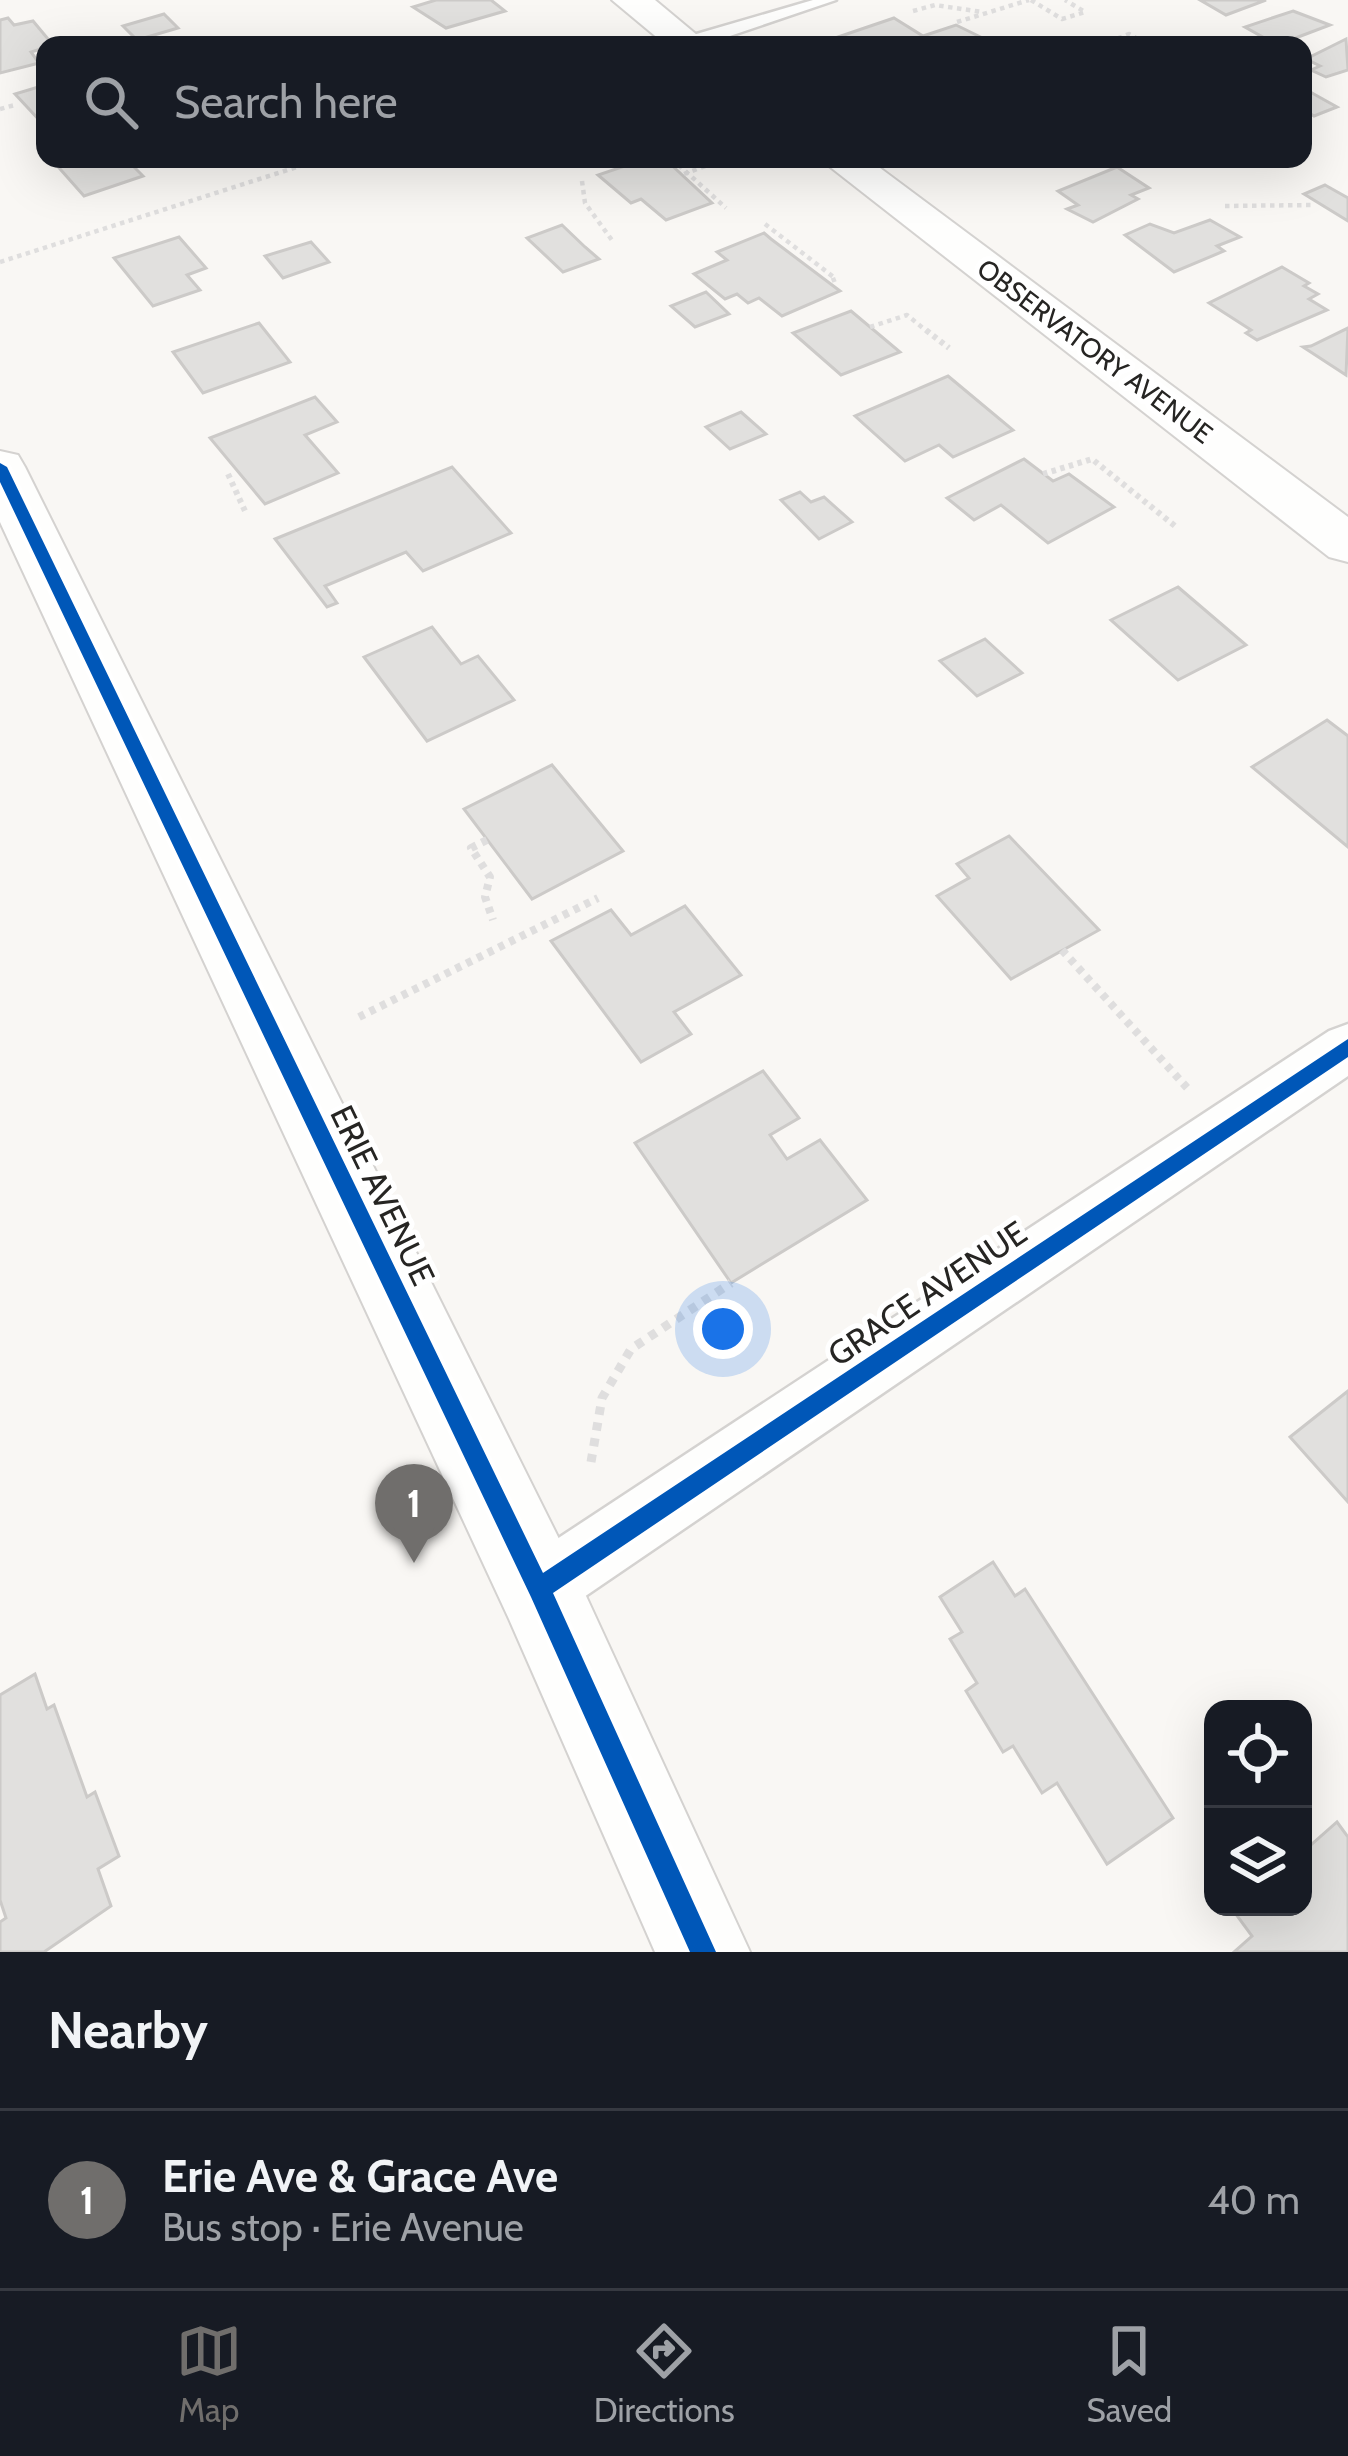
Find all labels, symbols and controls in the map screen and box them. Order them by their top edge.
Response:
search box [36,36,1312,168]
icon: search [78,69,144,135]
text: Search here [174,75,398,129]
street label: OBSERVATORY AVENUE [971,252,1219,450]
street label: ERIE AVENUE [322,1099,444,1291]
street label: GRACE AVENUE [820,1212,1034,1374]
your location [693,1299,753,1359]
pin: 1 [375,1464,453,1563]
map controls [1204,1700,1312,1916]
button: locate [1204,1700,1312,1808]
button: layers [1204,1808,1312,1916]
text: Nearby [48,1999,208,2061]
text: Erie Ave & Grace Ave [162,2149,558,2203]
text: 1 [80,2176,94,2224]
text: 40 m [1207,2176,1300,2224]
text: Bus stop · Erie Avenue [162,2203,524,2251]
tab: Map [176,2318,242,2430]
tab: Directions [594,2318,735,2430]
tab: Saved [1086,2318,1172,2430]

